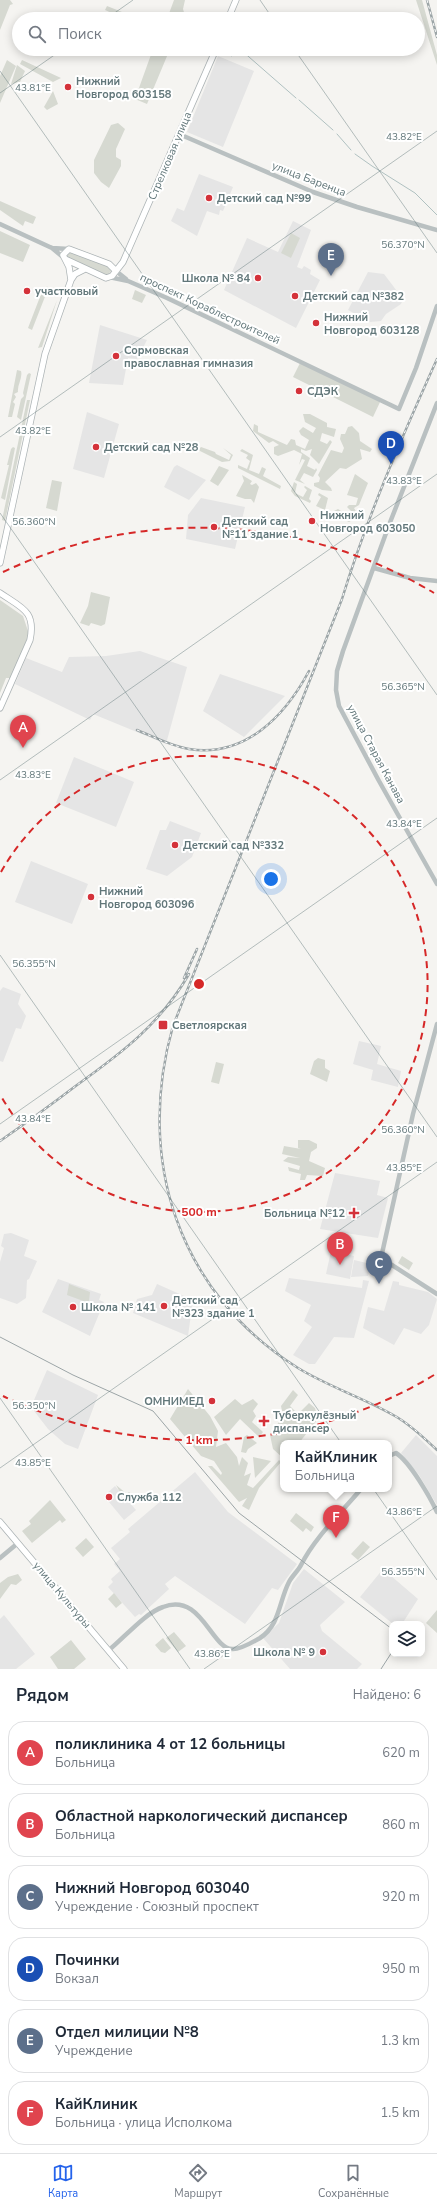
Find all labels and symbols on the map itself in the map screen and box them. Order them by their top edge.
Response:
place label: Нижний Новгород 603158 [76,74,172,102]
text: 43.81°E [15,81,51,95]
marker: Нижний Новгород 603158 [63,82,73,92]
street label: Стрелковая улица [145,110,195,202]
text: 43.82°E [386,130,422,144]
street label: улица Баренца [270,158,348,200]
place label: Детский сад №99 [217,191,312,206]
marker: Детский сад №99 [204,193,214,203]
text: 56.370°N [381,238,425,252]
pin: E [318,243,344,276]
street label: проспект Кораблестроителей [137,270,283,348]
place label: Школа № 84 [182,271,250,286]
marker: Школа № 84 [253,273,263,283]
place label: участковый [35,284,98,299]
marker: участковый [22,286,32,296]
place label: Детский сад №382 [303,289,404,304]
marker: Детский сад №382 [290,291,300,301]
place label: Нижний Новгород 603128 [324,310,420,338]
marker: Нижний Новгород 603128 [311,318,321,328]
place label: Сормовская православная гимназия [124,343,253,371]
marker: Сормовская православная гимназия [111,351,121,361]
place label: СДЭК [307,384,339,399]
marker: СДЭК [294,386,304,396]
text: 43.82°E [15,424,51,438]
pin: D [378,431,404,464]
place label: Детский сад №28 [104,440,199,455]
marker: Детский сад №28 [91,442,101,452]
text: 43.83°E [386,474,422,488]
place label: Нижний Новгород 603050 [320,508,416,536]
place label: Детский сад №11 здание 1 [222,514,298,542]
text: 56.360°N [12,515,56,529]
marker: Нижний Новгород 603050 [307,516,317,526]
marker: Детский сад №11 здание 1 [209,522,219,532]
text: 56.365°N [381,680,425,694]
street label: улица Старая Канава [343,702,409,806]
pin: A [10,715,36,748]
text: 43.83°E [15,768,51,782]
text: 43.84°E [386,817,422,831]
place label: Детский сад №332 [183,838,284,853]
marker: Детский сад №332 [170,840,180,850]
your location [261,869,281,889]
place label: Нижний Новгород 603096 [99,884,195,912]
marker: Нижний Новгород 603096 [86,892,96,902]
text: 56.355°N [12,957,56,971]
centre of rings [192,977,206,991]
place label: Светлоярская [172,1018,247,1033]
marker: Светлоярская [157,1019,169,1031]
text: 43.84°E [15,1112,51,1126]
text: 56.360°N [381,1123,425,1137]
text: 43.85°E [386,1161,422,1175]
text: 500 m [181,1204,217,1220]
place label: Больница №12 [264,1206,345,1221]
marker: Больница №12 [348,1207,360,1219]
pin: B [327,1232,353,1265]
pin: C [366,1251,392,1284]
place label: Детский сад №323 здание 1 [172,1293,255,1321]
place label: Школа № 141 [81,1300,156,1315]
marker: Детский сад №323 здание 1 [159,1301,169,1311]
marker: Школа № 141 [68,1302,78,1312]
place label: ОМНИМЕД [144,1394,204,1409]
marker: ОМНИМЕД [207,1396,217,1406]
text: 56.350°N [12,1399,56,1413]
place label: Туберкулёзный диспансер [273,1408,356,1436]
marker: Туберкулёзный диспансер [258,1415,270,1427]
text: 1 km [185,1432,213,1448]
text: 43.85°E [15,1456,51,1470]
place label: Служба 112 [117,1490,182,1505]
marker: Служба 112 [104,1492,114,1502]
pin: F [323,1505,349,1538]
text: 43.86°E [386,1505,422,1519]
street label: улица Культуры [30,1558,94,1632]
text: 56.355°N [381,1565,425,1579]
place label: Школа № 9 [253,1645,315,1660]
text: 43.86°E [194,1647,230,1661]
marker: Школа № 9 [318,1647,328,1657]

